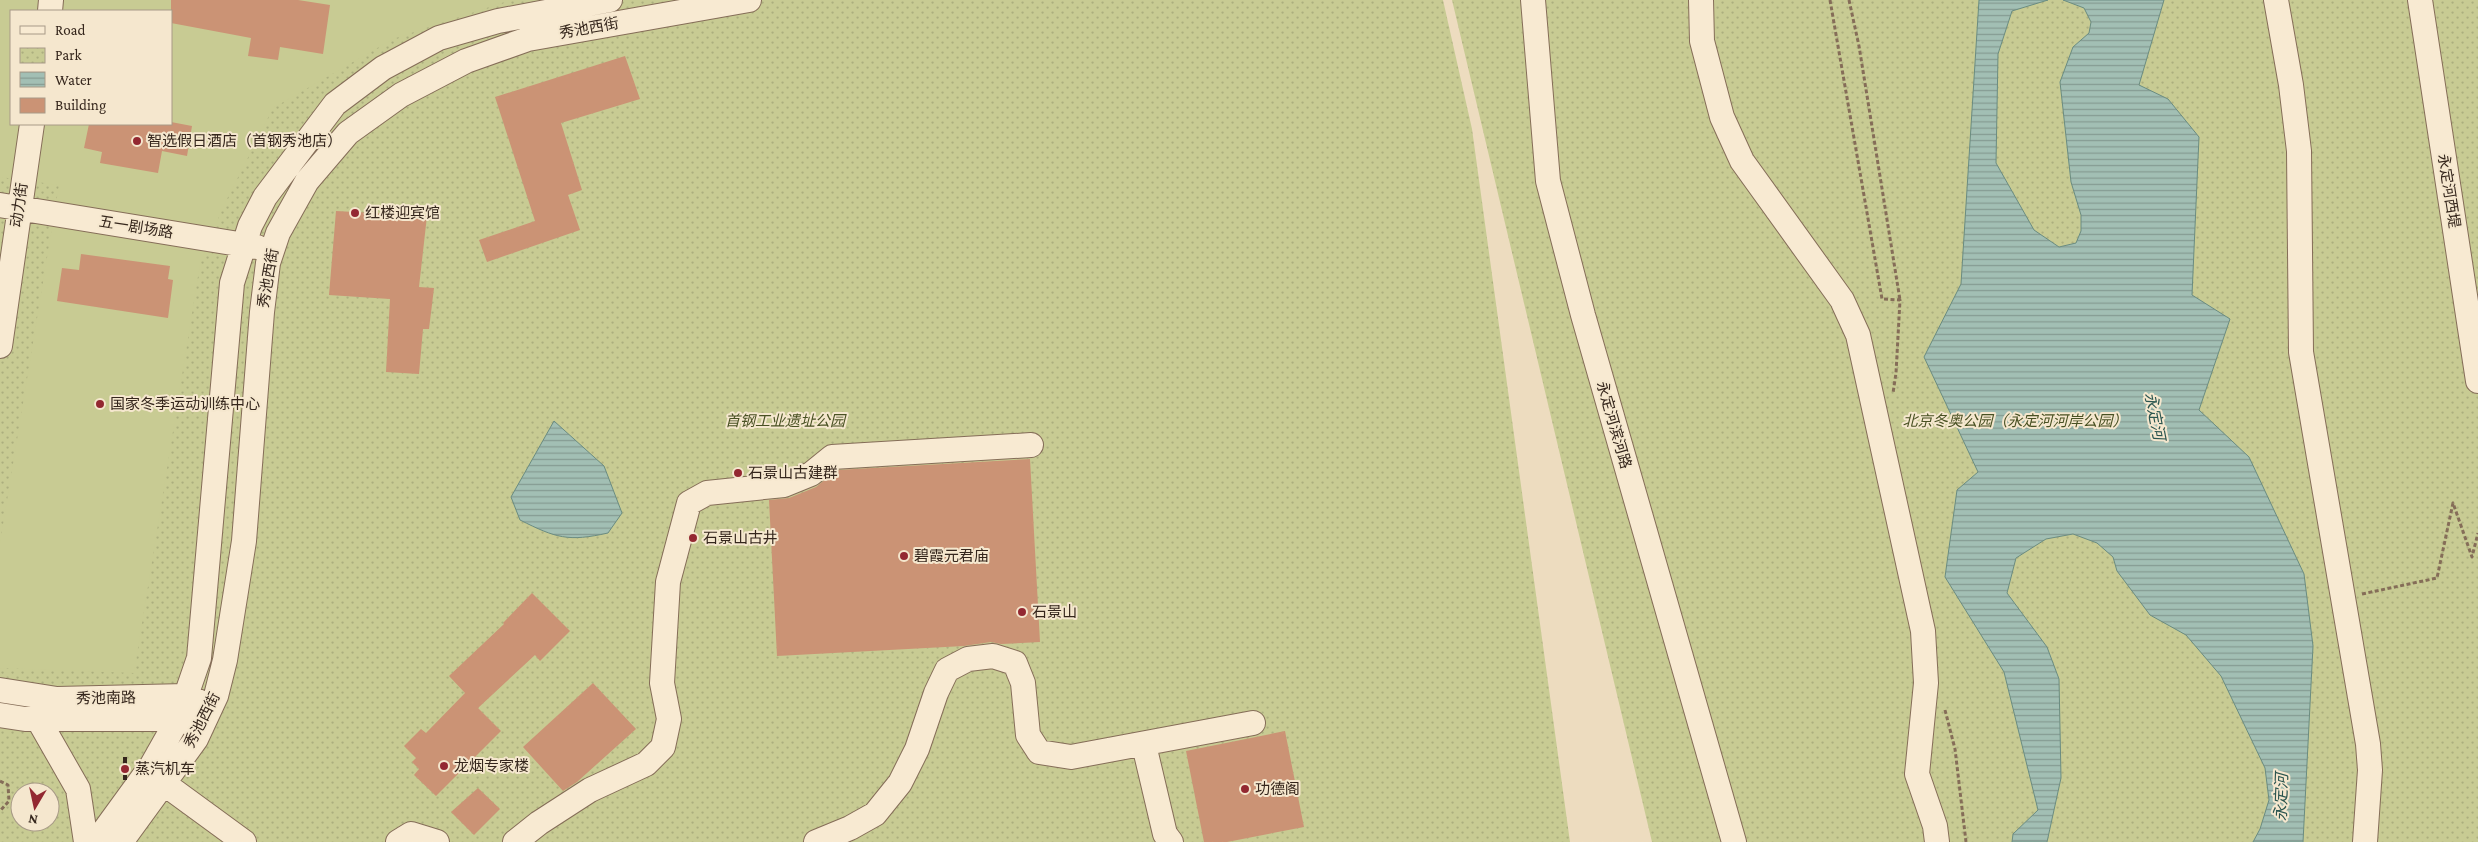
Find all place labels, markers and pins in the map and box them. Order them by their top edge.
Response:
place label: 智选假日酒店（首钢秀池店） [147,133,342,149]
marker: 智选假日酒店（首钢秀池店） [131,135,143,147]
place label: 红楼迎宾馆 [365,205,440,221]
marker: 红楼迎宾馆 [349,207,361,219]
place label: 国家冬季运动训练中心 [110,396,260,412]
marker: 国家冬季运动训练中心 [94,398,106,410]
place label: 石景山古建群 [748,465,838,481]
marker: 石景山古建群 [732,467,744,479]
place label: 石景山古井 [703,529,778,546]
marker: 石景山古井 [687,532,699,544]
place label: 碧霞元君庙 [914,548,989,564]
marker: 碧霞元君庙 [898,550,910,562]
place label: 石景山 [1032,604,1077,620]
marker: 石景山 [1016,606,1028,618]
place label: 龙烟专家楼 [454,757,529,774]
marker: 龙烟专家楼 [438,760,450,772]
place label: 蒸汽机车 [135,761,195,777]
marker: 蒸汽机车 [119,763,131,775]
place label: 功德阁 [1255,780,1300,797]
marker: 功德阁 [1239,783,1251,795]

